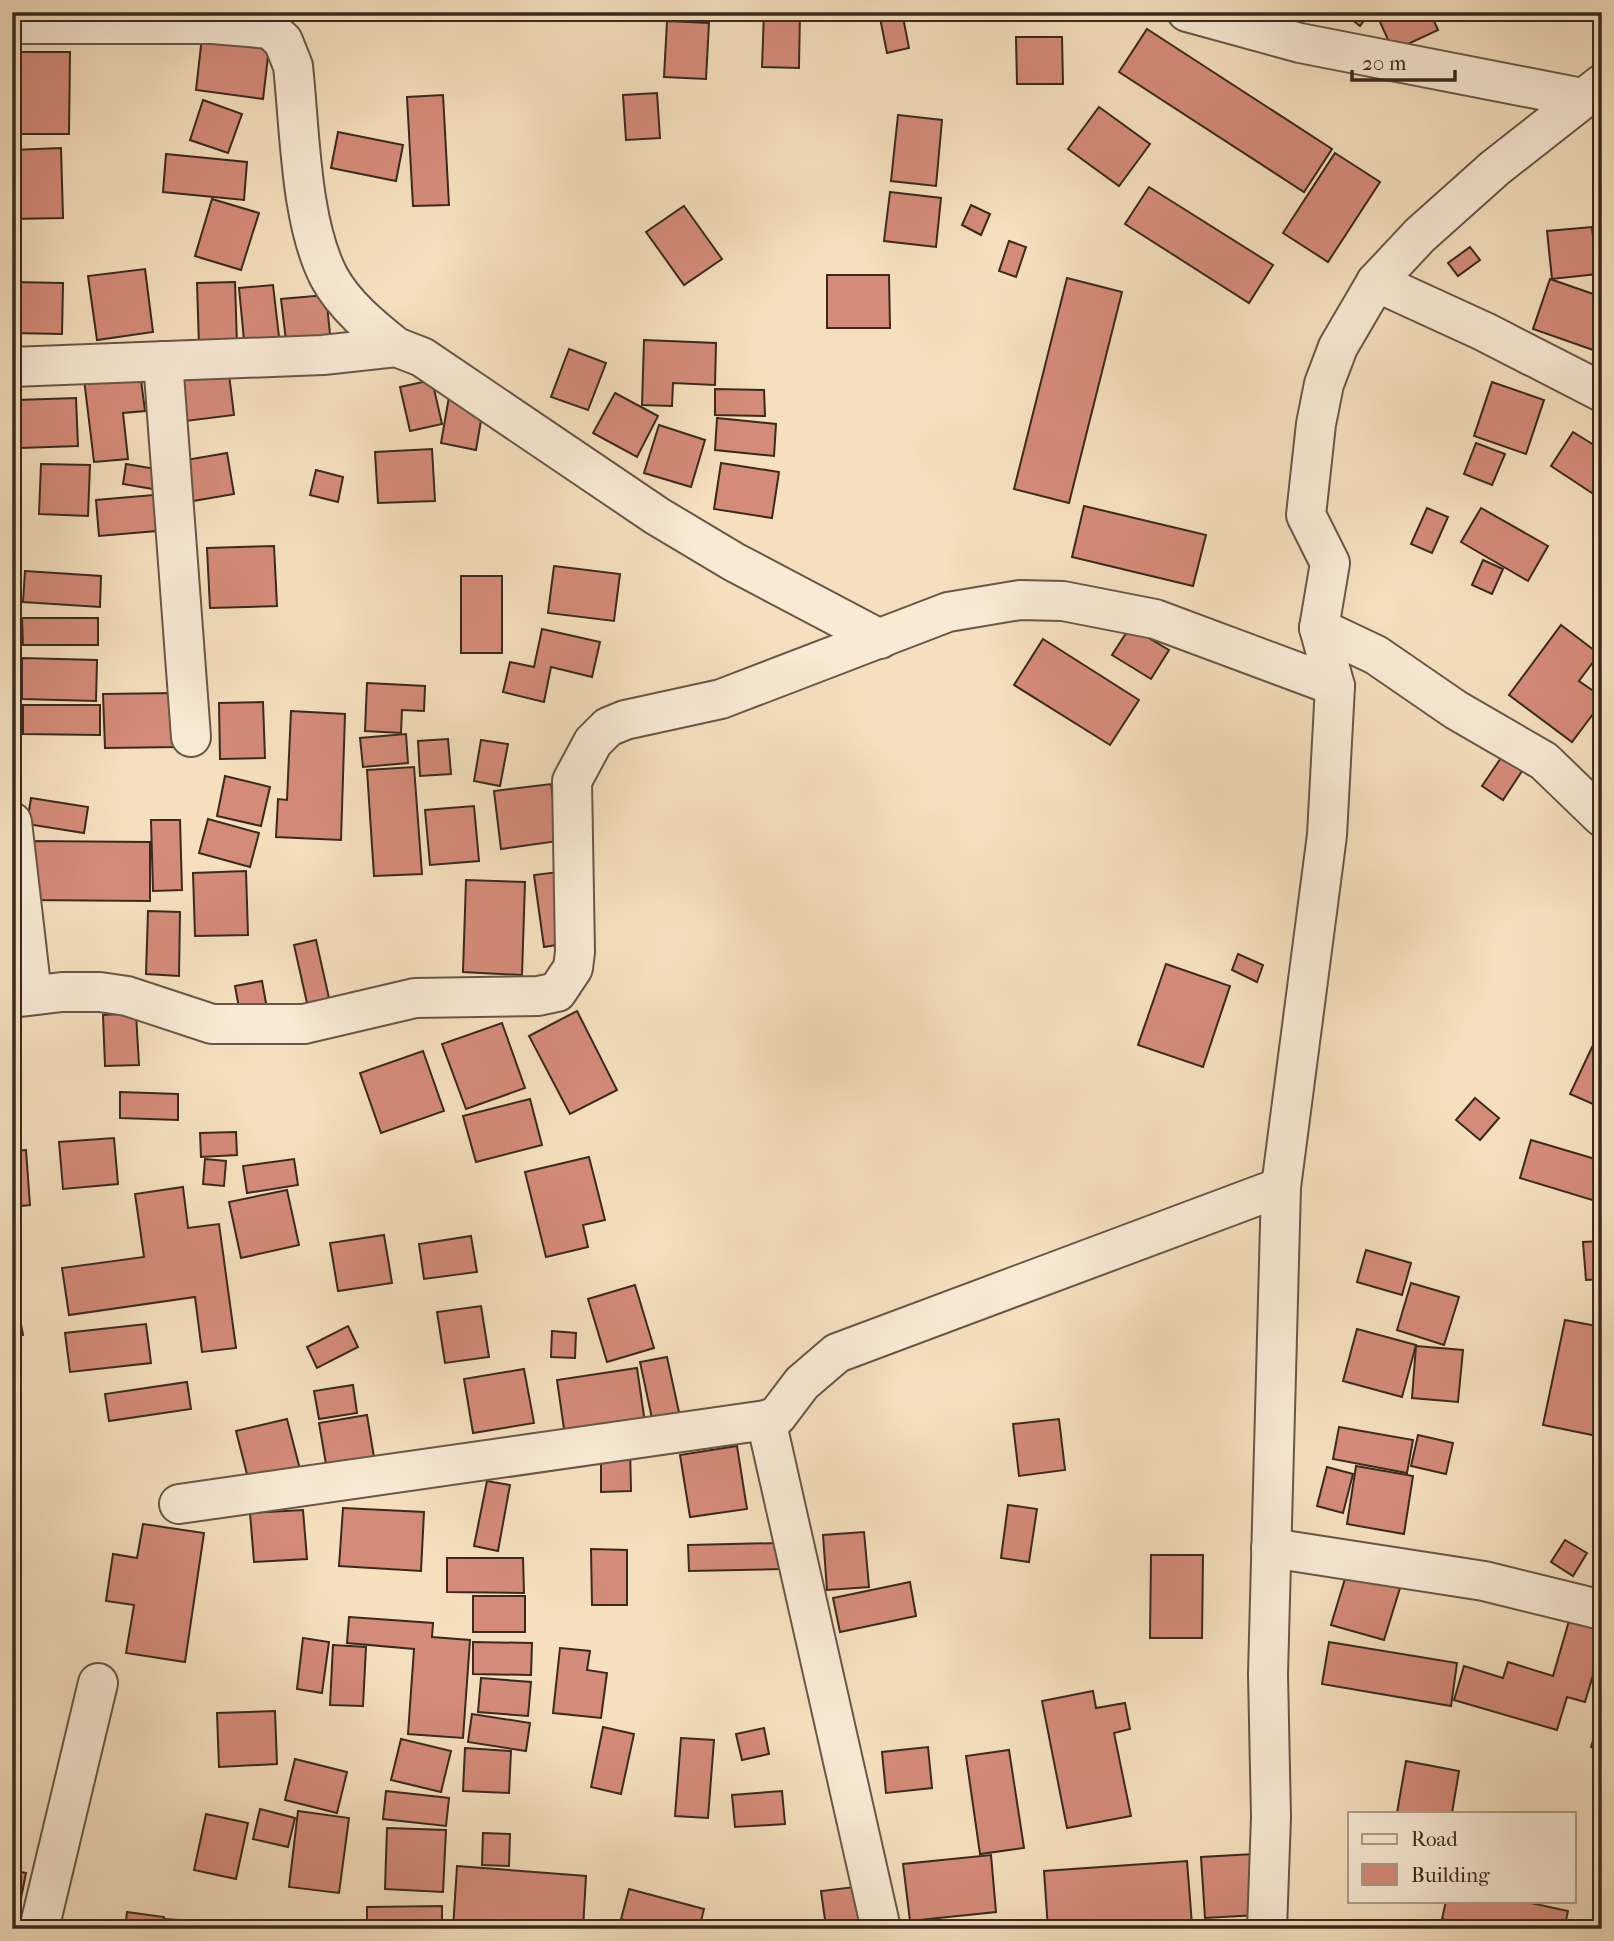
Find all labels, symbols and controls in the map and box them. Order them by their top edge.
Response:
scale bar [1352,38,1455,82]
text: 20 m [1362,51,1407,75]
legend [1348,1812,1576,1902]
text: Road [1411,1827,1458,1851]
text: Building [1411,1863,1490,1887]

